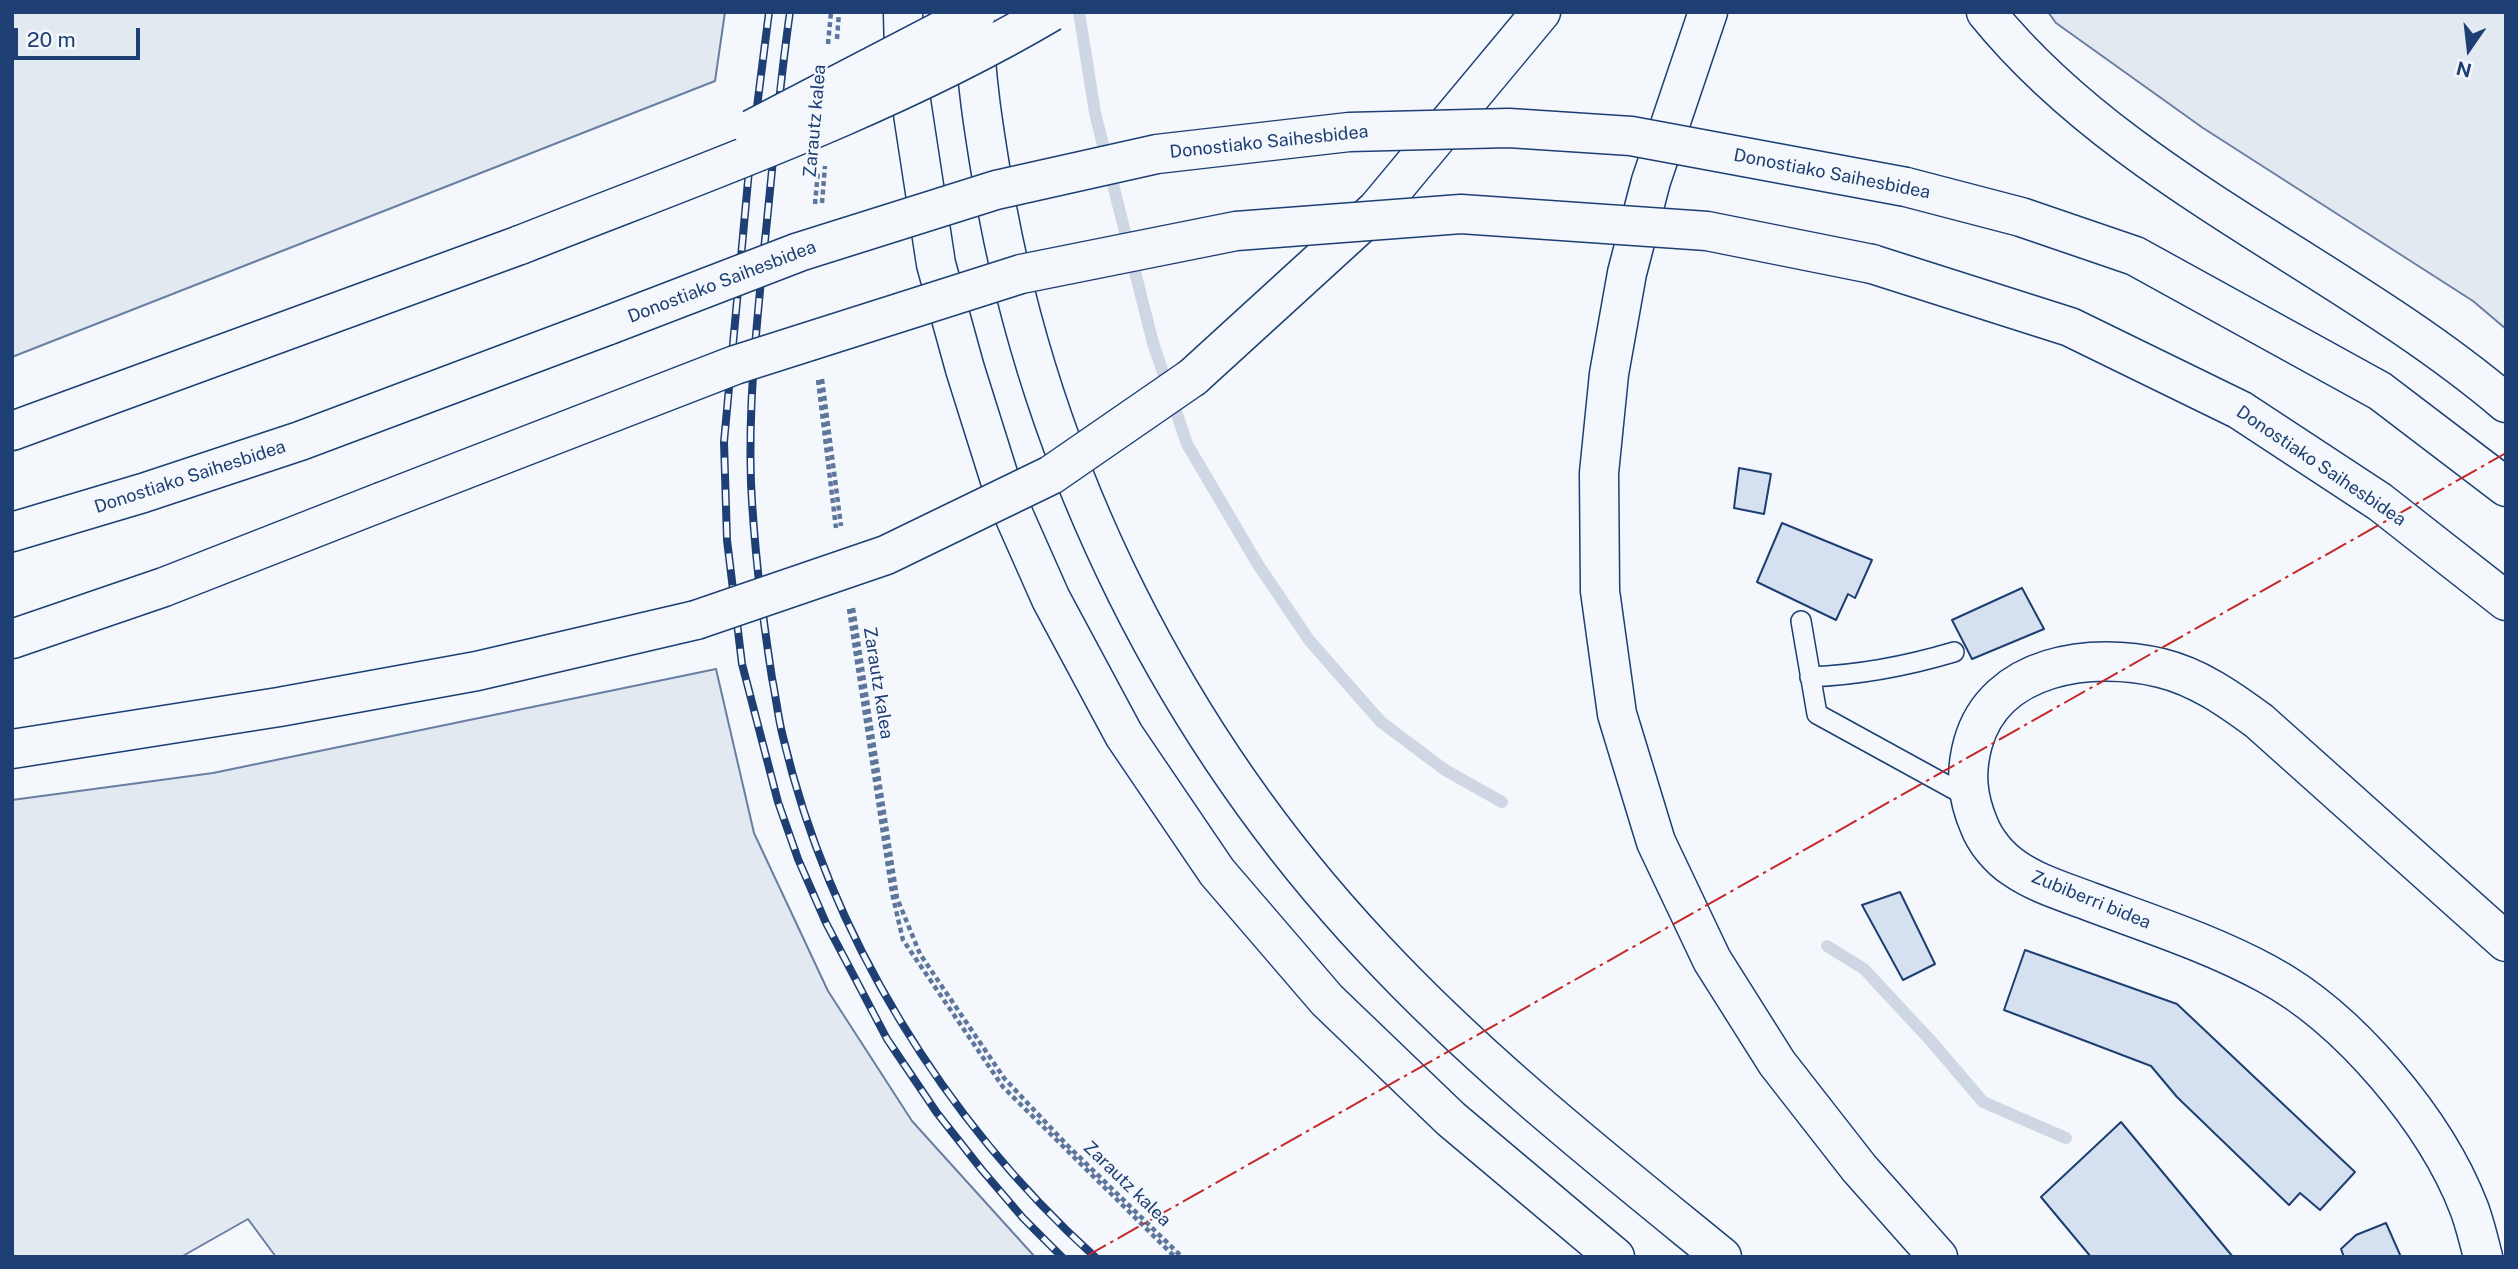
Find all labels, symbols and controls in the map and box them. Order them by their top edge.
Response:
scale bar [18,14,144,58]
north arrow [2434,14,2504,84]
text: 20 m [27,27,76,52]
text: N [2454,57,2474,82]
street label: Zarautz kalea [799,64,831,178]
street label: Donostiako Saihesbidea [1169,121,1369,163]
street label: Donostiako Saihesbidea [1732,144,1932,204]
street label: Donostiako Saihesbidea [625,236,819,328]
street label: Donostiako Saihesbidea [2232,401,2410,531]
street label: Donostiako Saihesbidea [92,436,288,518]
street label: Zarautz kalea [858,625,898,741]
street label: Zubiberri bidea [2028,866,2154,934]
street label: Zarautz kalea [1079,1137,1175,1231]

